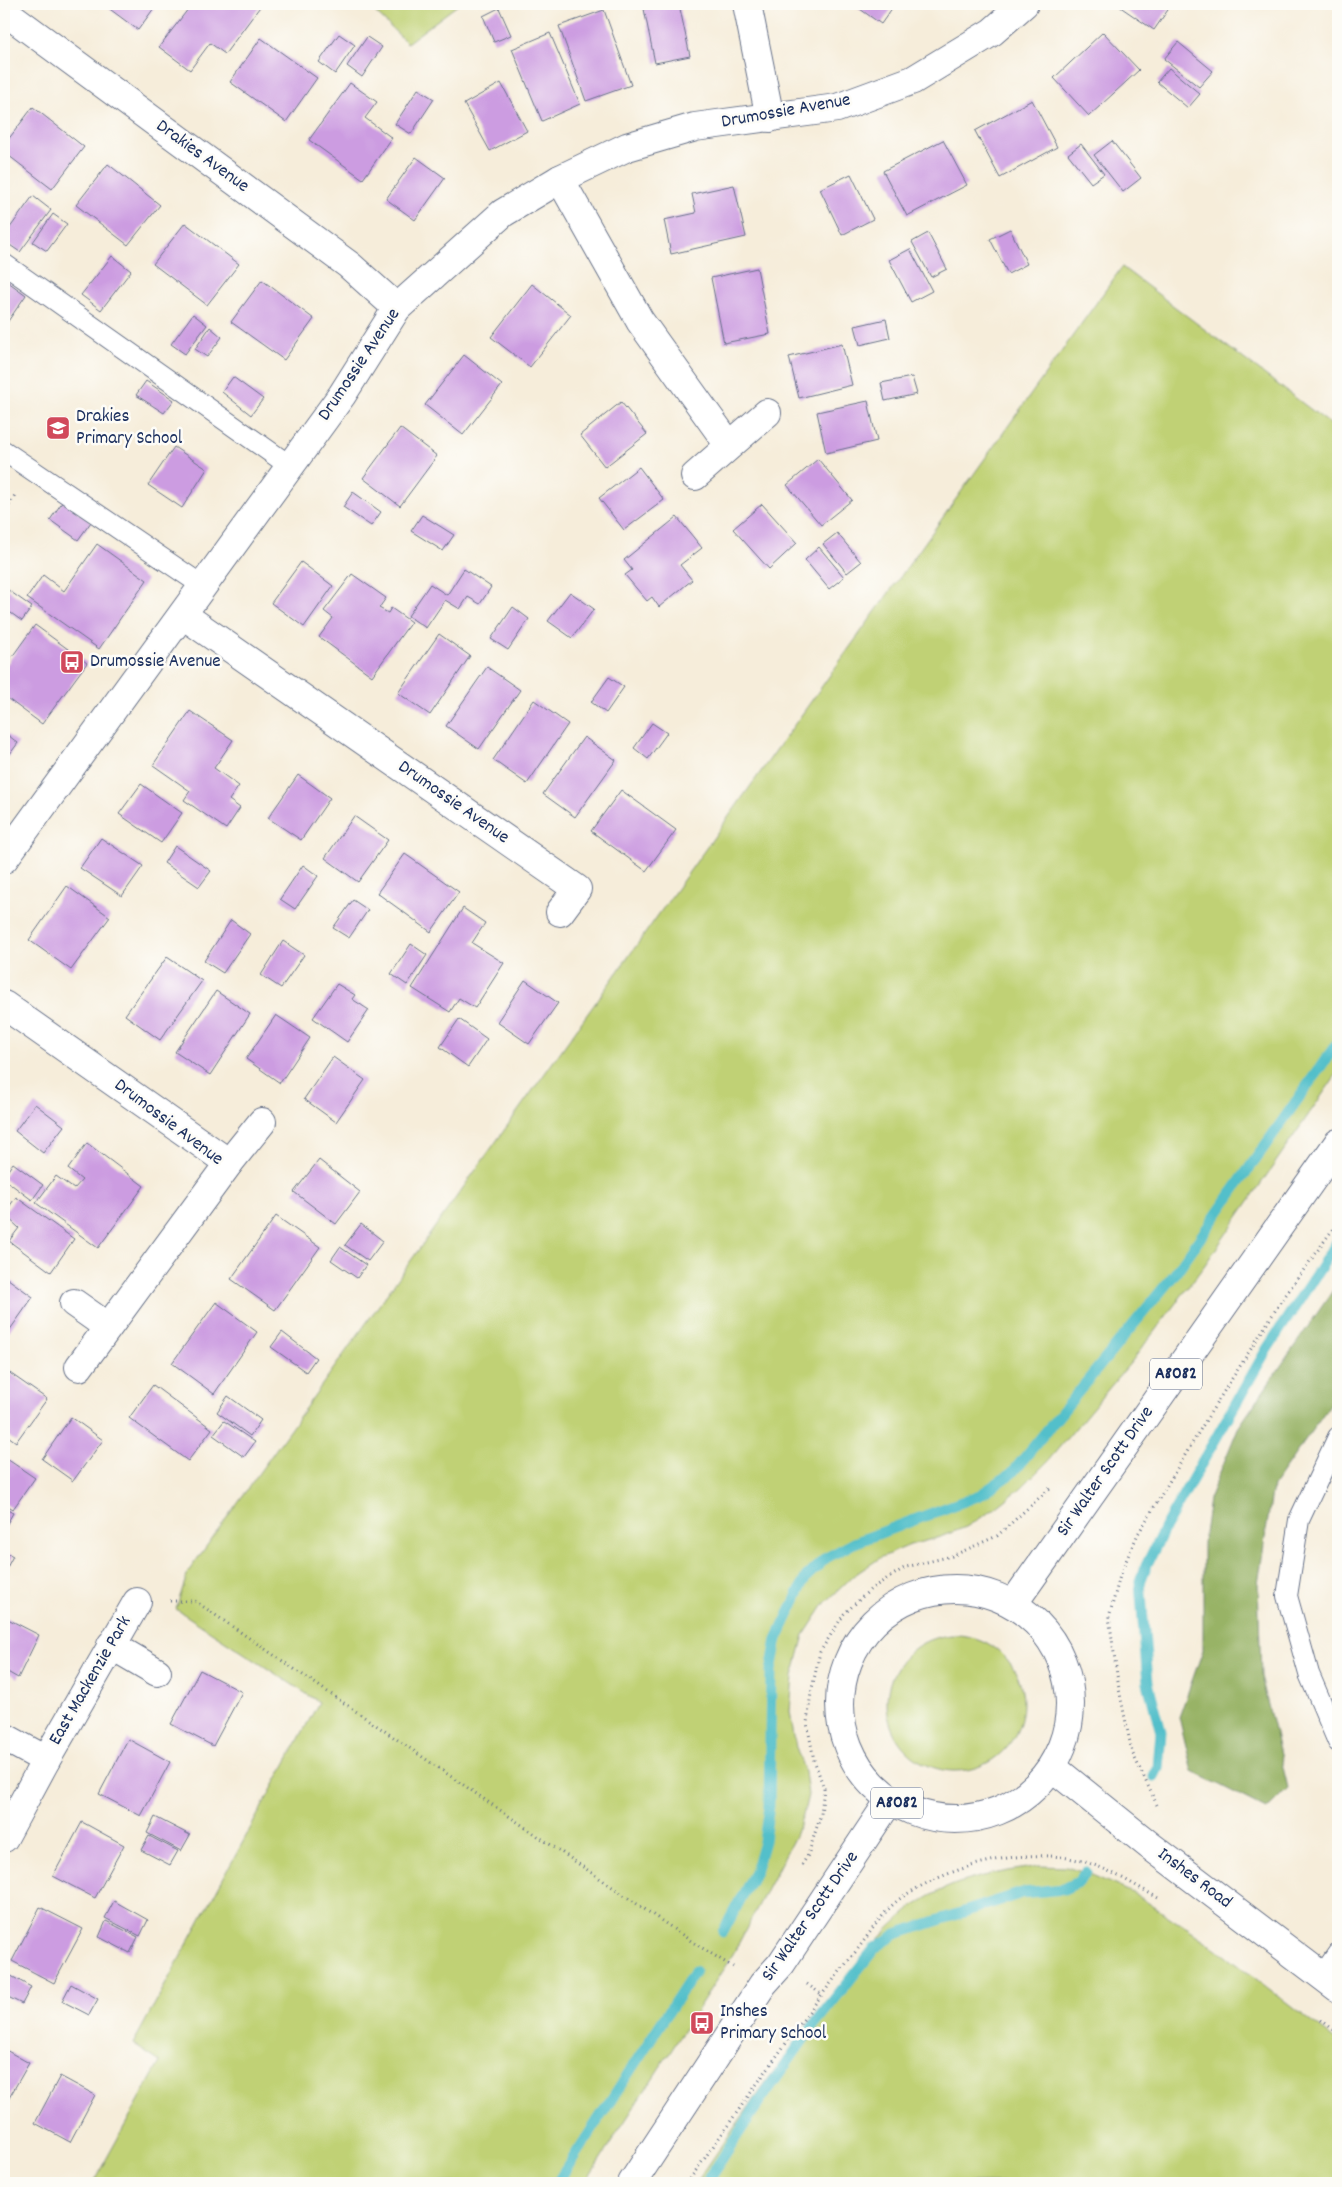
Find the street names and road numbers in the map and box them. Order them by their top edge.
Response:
street label: Drumossie Avenue [719,87,853,137]
street label: Drakies Avenue [150,114,254,200]
street label: Drumossie Avenue [312,303,408,427]
street label: Drumossie Avenue [392,754,514,852]
street label: Drumossie Avenue [108,1073,228,1173]
road number: A8082 [1150,1358,1202,1390]
street label: Sir Walter Scott Drive [1051,1401,1161,1543]
street label: East Mackenzie Park [43,1611,139,1751]
road number: A8082 [871,1788,923,1819]
street label: Inshes Road [1151,1842,1237,1916]
street label: Sir Walter Scott Drive [756,1846,866,1988]

